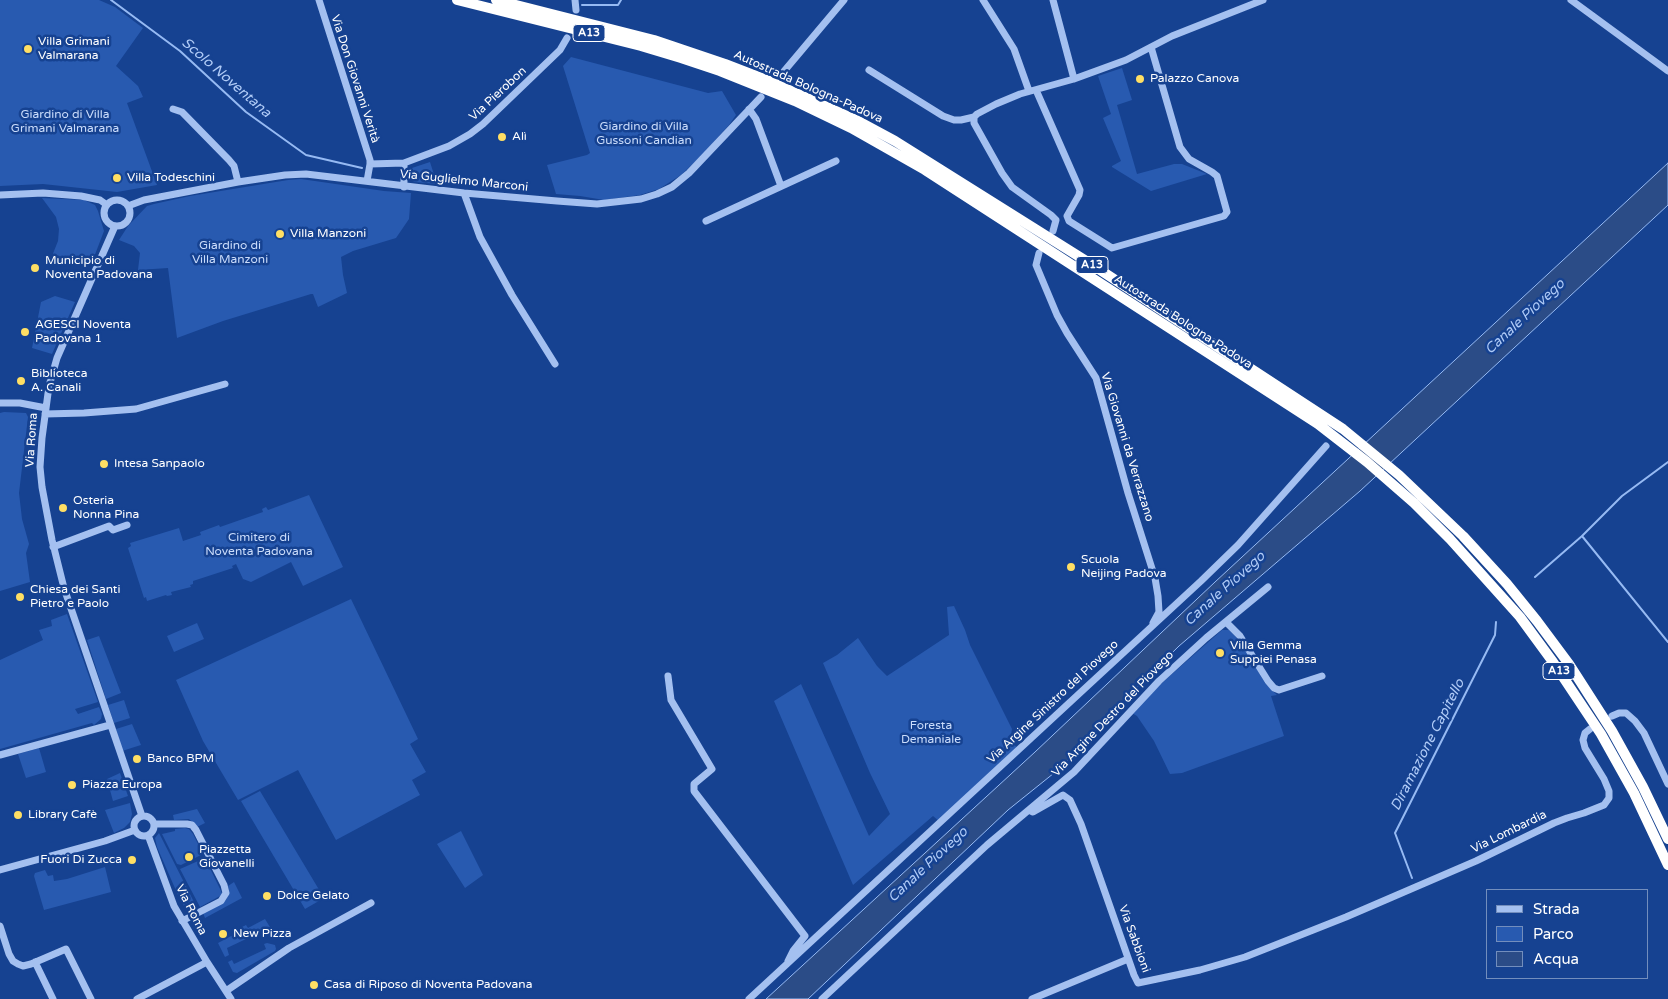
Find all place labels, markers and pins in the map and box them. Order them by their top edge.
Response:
place label: Villa Grimani Valmarana [38,35,110,63]
marker: Villa Grimani Valmarana [22,43,34,55]
place label: Palazzo Canova [1150,72,1239,86]
marker: Palazzo Canova [1134,73,1146,85]
place label: Alì [512,130,527,144]
marker: Alì [496,131,508,143]
place label: Villa Todeschini [127,171,215,185]
marker: Villa Todeschini [111,172,123,184]
place label: Villa Manzoni [290,227,366,241]
marker: Villa Manzoni [274,228,286,240]
place label: Municipio di Noventa Padovana [45,254,153,282]
marker: Municipio di Noventa Padovana [29,262,41,274]
place label: AGESCI Noventa Padovana 1 [35,318,131,346]
marker: AGESCI Noventa Padovana 1 [19,326,31,338]
place label: Biblioteca A. Canali [31,367,87,395]
marker: Biblioteca A. Canali [15,375,27,387]
place label: Intesa Sanpaolo [114,457,205,471]
marker: Intesa Sanpaolo [98,458,110,470]
place label: Osteria Nonna Pina [73,494,139,522]
marker: Osteria Nonna Pina [57,502,69,514]
place label: Scuola Neijing Padova [1081,553,1167,581]
marker: Scuola Neijing Padova [1065,561,1077,573]
place label: Chiesa dei Santi Pietro e Paolo [30,583,120,611]
marker: Chiesa dei Santi Pietro e Paolo [14,591,26,603]
place label: Villa Gemma Suppiei Penasa [1230,639,1317,667]
marker: Villa Gemma Suppiei Penasa [1214,647,1226,659]
place label: Banco BPM [147,752,214,766]
marker: Banco BPM [131,753,143,765]
place label: Piazza Europa [82,778,162,792]
marker: Piazza Europa [66,779,78,791]
place label: Library Cafè [28,808,97,822]
marker: Library Cafè [12,809,24,821]
place label: Piazzetta Giovanelli [199,843,254,871]
marker: Piazzetta Giovanelli [183,851,195,863]
place label: Fuori Di Zucca [40,853,122,867]
marker: Fuori Di Zucca [126,854,138,866]
place label: Dolce Gelato [277,889,350,903]
marker: Dolce Gelato [261,890,273,902]
place label: New Pizza [233,927,291,941]
marker: New Pizza [217,928,229,940]
place label: Casa di Riposo di Noventa Padovana [324,978,532,992]
marker: Casa di Riposo di Noventa Padovana [308,979,320,991]

